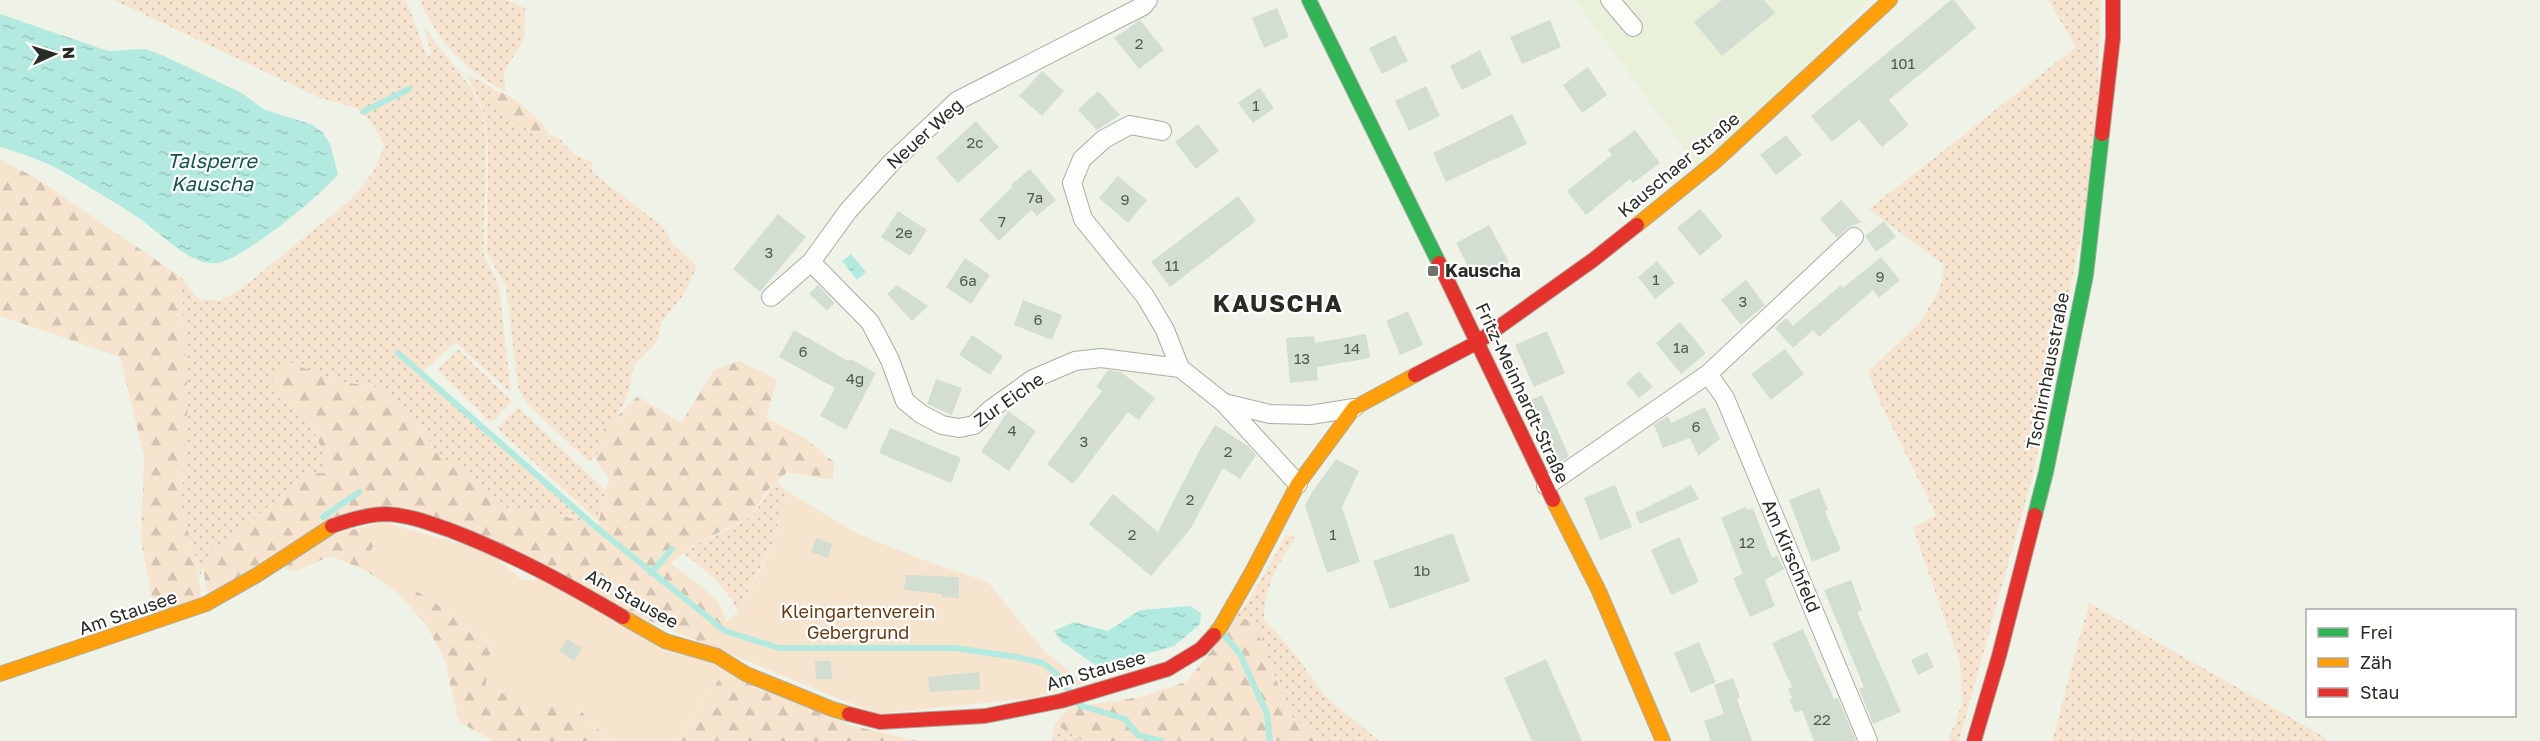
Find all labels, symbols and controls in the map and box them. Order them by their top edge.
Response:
north arrow [24,24,84,84]
house number: 2 [1135,34,1143,52]
text: N [59,46,79,60]
house number: 101 [1891,54,1915,72]
street label: Neuer Weg [882,93,967,173]
house number: 1 [1252,96,1260,114]
street label: Kauschaer Straße [1613,107,1744,222]
house number: 2c [967,133,983,151]
water label: Talsperre Kauscha [167,148,258,195]
house number: 7a [1027,188,1043,206]
house number: 9 [1120,190,1130,208]
house number: 7 [998,212,1006,230]
house number: 2e [895,223,913,241]
house number: 3 [765,243,773,261]
house number: 11 [1165,256,1179,274]
place label: Kauscha [1445,259,1521,281]
marker: Kauscha [1426,264,1440,278]
house number: 9 [1875,267,1885,285]
house number: 1 [1652,270,1660,288]
house number: 6a [959,271,977,289]
district label: KAUSCHA [1213,288,1343,317]
street label: Tschirnhausstraße [2021,290,2073,451]
house number: 3 [1739,292,1747,310]
street label: Fritz-Meinhardt-Straße [1471,299,1574,486]
house number: 6 [1033,310,1043,328]
house number: 1a [1673,338,1689,356]
house number: 14 [1344,339,1360,357]
house number: 6 [798,342,808,360]
house number: 13 [1294,349,1310,367]
street label: Zur Eiche [969,367,1047,431]
house number: 4g [846,369,864,387]
house number: 6 [1691,417,1701,435]
house number: 4 [1007,421,1017,439]
house number: 3 [1080,432,1088,450]
house number: 2 [1224,442,1232,460]
house number: 2 [1186,490,1194,508]
street label: Am Kirschfeld [1758,496,1826,615]
house number: 2 [1128,525,1136,543]
house number: 1 [1329,525,1337,543]
house number: 12 [1739,533,1755,551]
house number: 1b [1414,561,1430,579]
street label: Am Stausee [582,564,683,633]
street label: Am Stausee [76,585,180,639]
park label: Kleingartenverein Gebergrund [781,600,935,643]
legend [2306,609,2516,717]
text: Frei [2360,621,2393,643]
street label: Am Stausee [1044,645,1148,695]
text: Zäh [2360,651,2392,673]
text: Stau [2360,681,2399,703]
house number: 22 [1813,710,1831,728]

